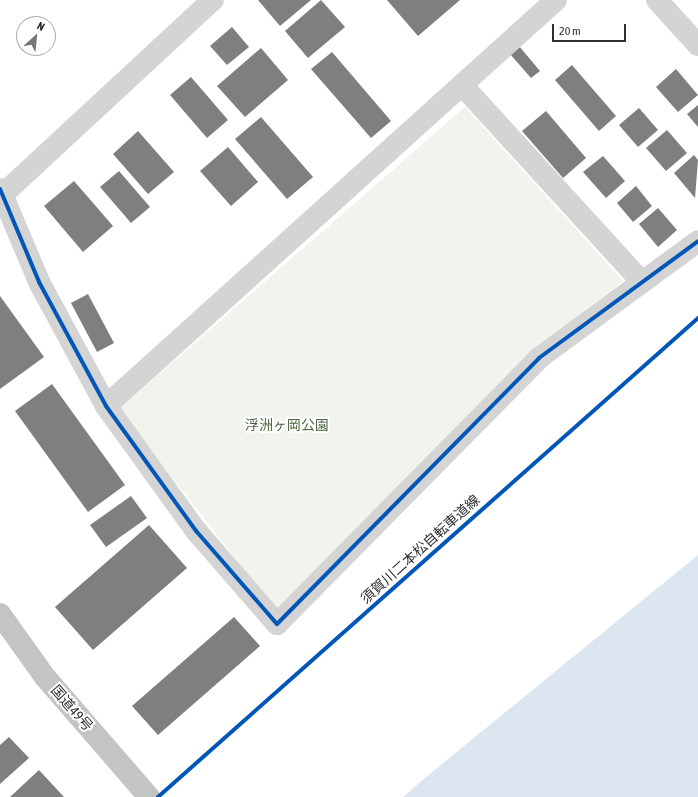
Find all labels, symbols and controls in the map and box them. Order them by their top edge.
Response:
north arrow [16,16,56,56]
scale bar [554,16,628,42]
text: N [35,19,47,33]
text: 20 m [559,24,581,38]
park label: 浮洲ヶ岡公園 [245,417,329,433]
street label: 須賀川二本松自転車道線 [357,491,483,607]
street label: 国道49号 [48,682,96,734]

